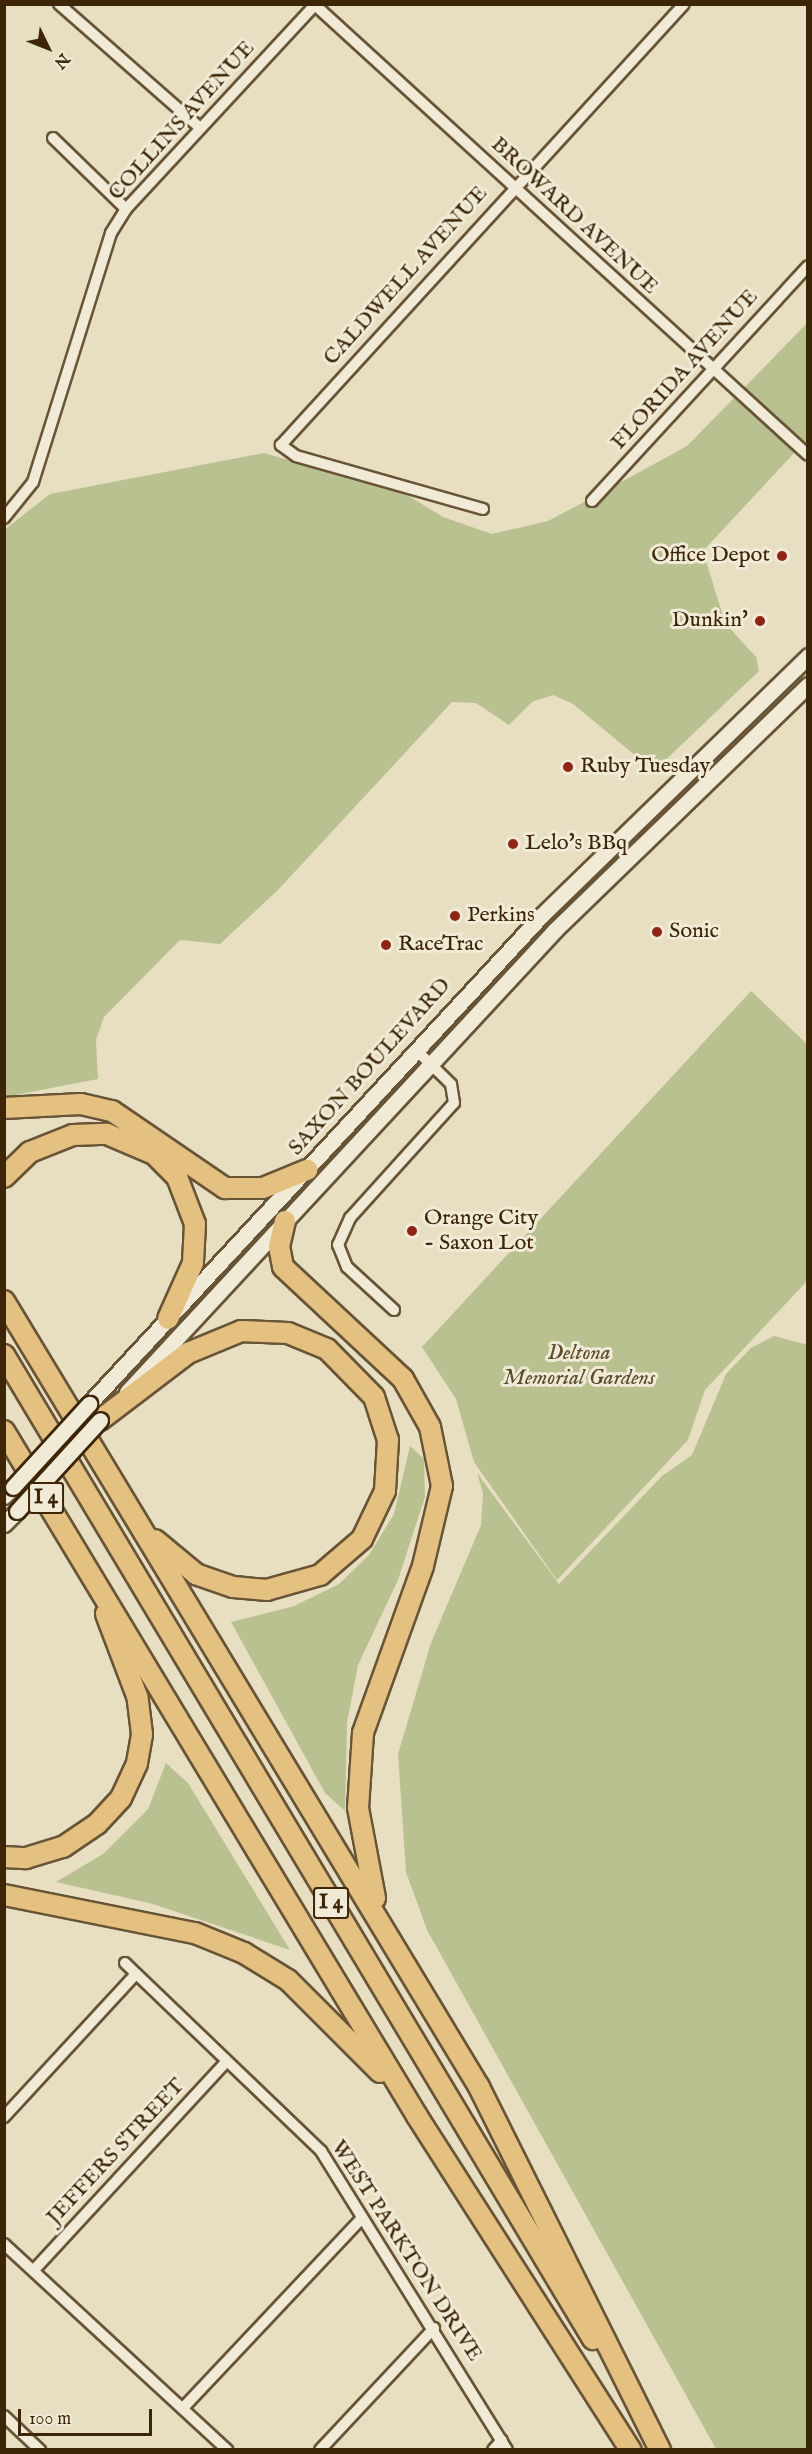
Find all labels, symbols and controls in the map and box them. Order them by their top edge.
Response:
north arrow [18,18,78,78]
street label: COLLINS AVENUE [103,36,261,206]
text: N [49,48,73,72]
street label: BROWARD AVENUE [485,132,663,300]
street label: CALDWELL AVENUE [318,181,494,371]
street label: FLORIDA AVENUE [606,284,764,456]
place label: Office Depot [651,543,770,569]
marker: Office Depot [775,549,789,563]
place label: Dunkin' [672,608,748,634]
marker: Dunkin' [753,614,767,628]
place label: Ruby Tuesday [580,754,710,780]
marker: Ruby Tuesday [561,760,575,774]
place label: Lelo's BBq [525,831,627,857]
marker: Lelo's BBq [506,837,520,851]
place label: Perkins [467,903,535,929]
marker: Perkins [448,909,462,923]
place label: Sonic [669,919,719,945]
marker: Sonic [650,925,664,939]
place label: RaceTrac [398,932,483,958]
marker: RaceTrac [379,938,393,952]
street label: SAXON BOULEVARD [283,973,457,1161]
place label: Orange City - Saxon Lot [424,1205,538,1256]
marker: Orange City - Saxon Lot [405,1224,419,1238]
park label: Deltona Memorial Gardens [503,1340,655,1392]
road number: I 4 [28,1480,64,1516]
road number: I 4 [313,1885,349,1921]
street label: JEFFERS STREET [41,2073,191,2231]
street label: WEST PARKTON DRIVE [325,2135,487,2367]
scale bar [21,2397,154,2435]
text: 100 m [29,2408,71,2431]

